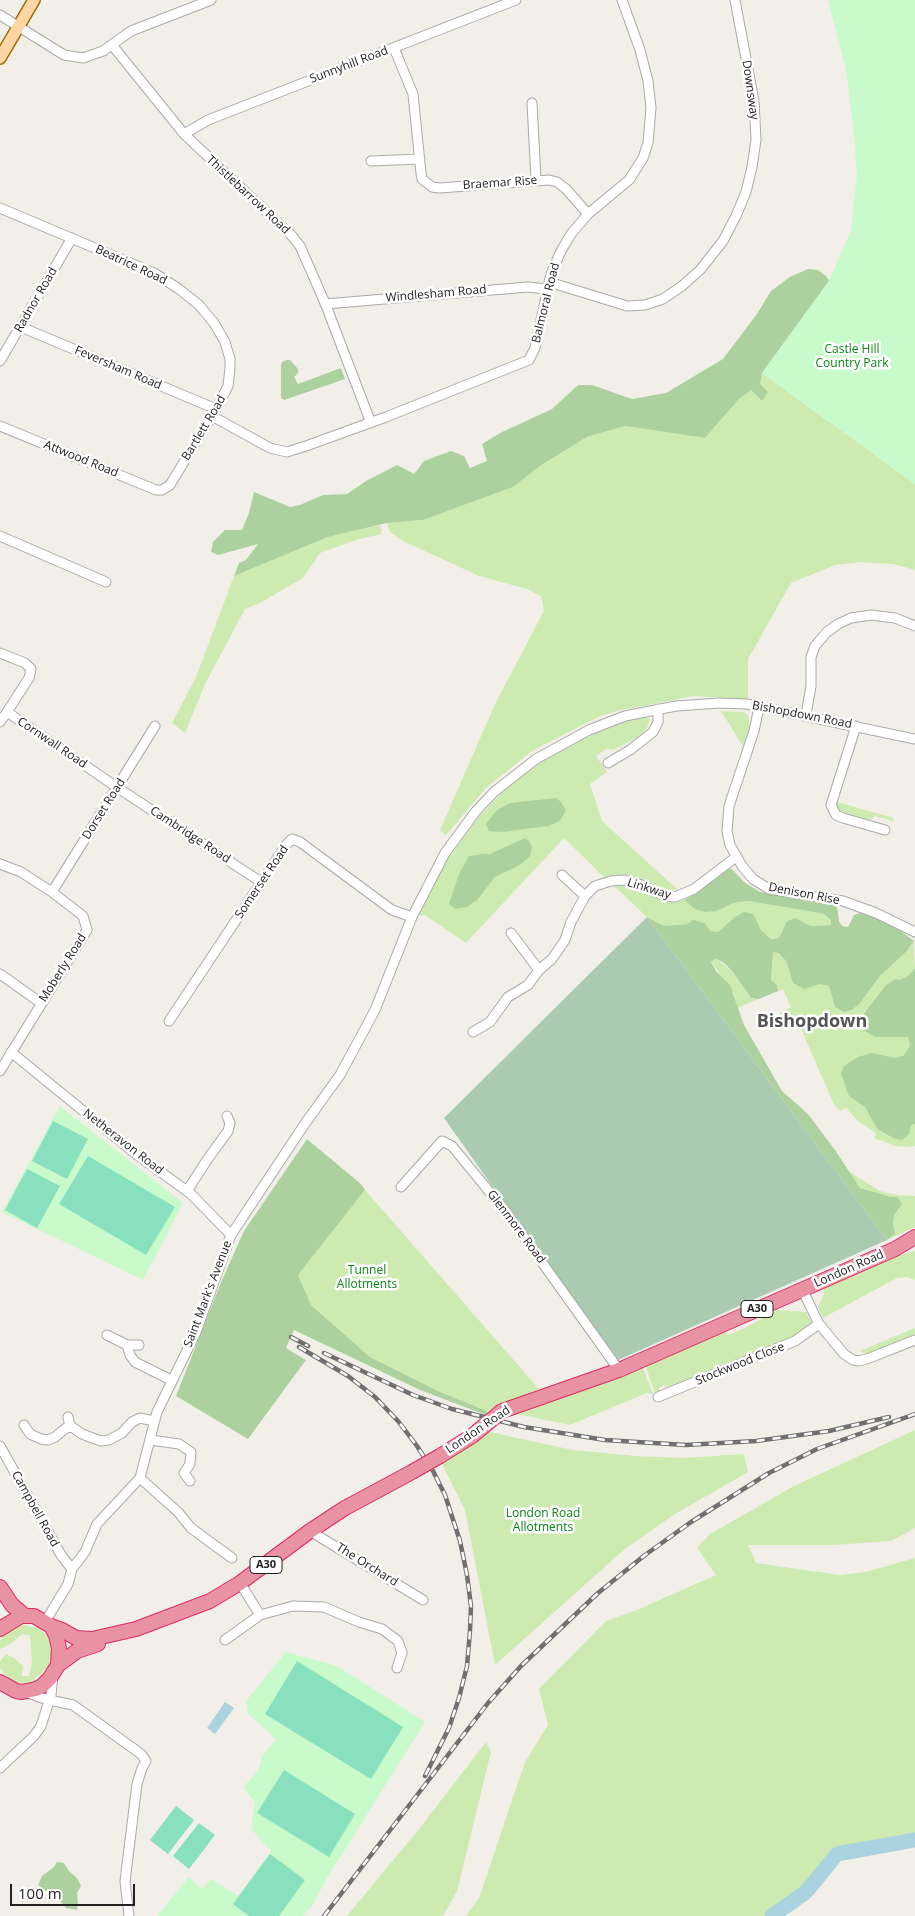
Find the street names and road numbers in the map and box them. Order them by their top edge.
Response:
street label: Sunnyhill Road [308,43,390,87]
street label: Downsway [739,59,761,121]
street label: Thistlebarrow Road [203,153,293,237]
street label: Braemar Rise [462,173,538,193]
street label: Beatrice Road [93,242,169,288]
street label: Balmoral Road [529,261,563,345]
street label: Radnor Road [12,265,60,335]
street label: Windlesham Road [385,282,487,306]
street label: Feversham Road [72,343,164,393]
street label: Bartlett Road [179,393,229,463]
street label: Attwood Road [42,438,120,480]
street label: Bishopdown Road [751,698,853,732]
street label: Cornwall Road [14,714,90,772]
street label: Dorset Road [80,776,128,842]
street label: Cambridge Road [147,804,233,866]
street label: Somerset Road [232,843,292,921]
street label: Linkway [625,876,673,902]
street label: Denison Rise [767,880,841,908]
street label: Moberly Road [36,931,90,1005]
street label: Netheravon Road [80,1106,166,1178]
street label: Glenmore Road [484,1188,548,1266]
street label: Saint Mark's Avenue [181,1239,235,1349]
street label: London Road [812,1247,886,1291]
road number: A30 [741,1300,773,1318]
street label: Stockwood Close [693,1340,787,1388]
street label: London Road [443,1403,513,1457]
street label: Campbell Road [8,1469,62,1549]
street label: The Orchard [333,1540,401,1590]
road number: A30 [250,1556,282,1574]

